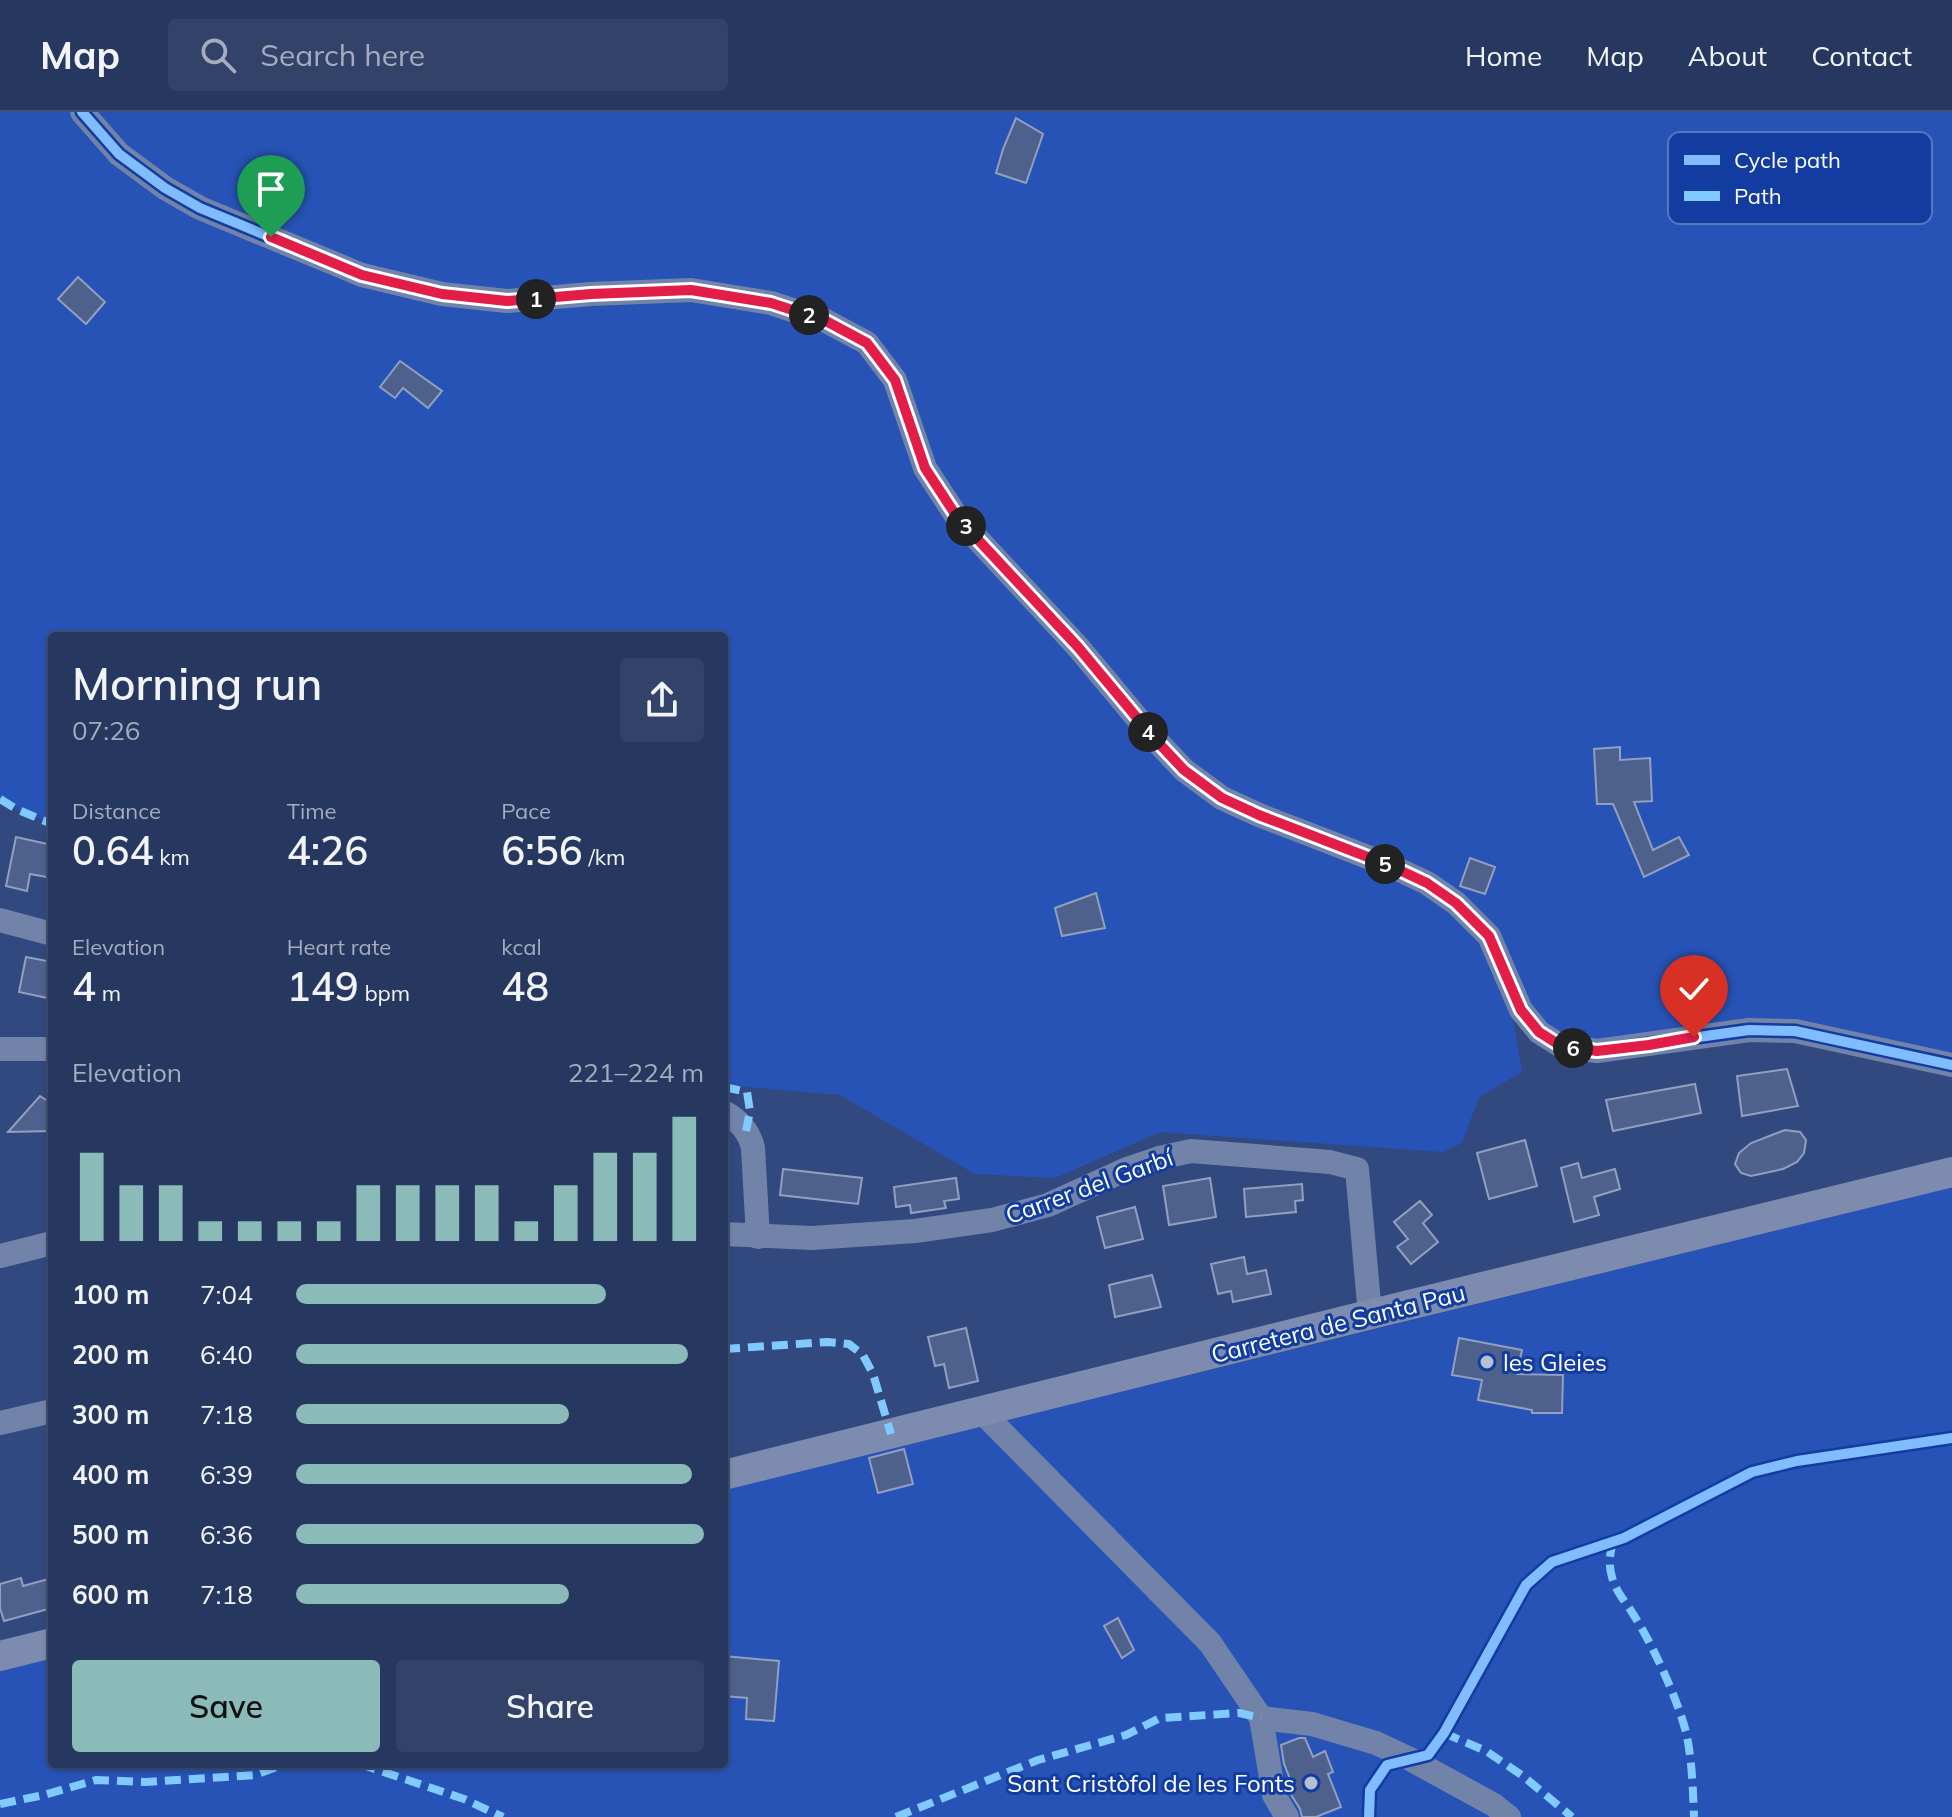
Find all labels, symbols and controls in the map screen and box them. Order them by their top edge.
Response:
search box [168,19,728,91]
text: Map [40,31,120,79]
icon: search [196,33,240,77]
text: Search here [260,36,425,74]
text: Home [1465,38,1542,73]
text: Map [1586,38,1644,73]
text: About [1688,38,1767,73]
text: Contact [1811,38,1912,73]
legend [1668,132,1932,224]
text: Cycle path [1734,146,1841,174]
pin [237,155,305,237]
icon: arrive [249,167,293,211]
text: Path [1734,182,1782,210]
pin: 1 [516,279,556,319]
text: 1 [529,285,543,313]
pin: 2 [789,295,829,335]
text: 2 [802,301,816,329]
pin: 3 [946,506,986,546]
text: 3 [959,512,973,540]
text: Morning run [72,656,322,711]
button: share [620,658,704,742]
pin: 4 [1128,712,1168,752]
text: 07:26 [72,714,140,747]
text: 4 [1141,718,1155,746]
text: Distance [72,797,161,825]
text: Time [287,797,336,825]
text: Pace [501,797,551,825]
text: 0.64 [72,825,153,875]
text: 4:26 [287,825,368,875]
text: 6:56 [501,825,583,875]
text: km [153,843,190,871]
text: /km [583,843,625,871]
pin: 5 [1365,844,1405,884]
text: 5 [1378,850,1392,878]
text: Elevation [72,933,165,961]
text: Heart rate [287,933,391,961]
text: kcal [501,933,542,961]
pin [1660,955,1728,1037]
text: 4 [72,961,96,1011]
text: 149 [287,961,359,1011]
text: 48 [501,961,549,1011]
icon: check [1672,967,1716,1011]
text: m [96,979,121,1007]
text: bpm [359,979,410,1007]
pin: 6 [1553,1028,1593,1068]
text: 6 [1566,1034,1580,1062]
text: Elevation [72,1056,182,1089]
text: 221–224 m [568,1056,704,1089]
street label: Carrer del Garbí [1001,1141,1178,1230]
street label: Carretera de Santa Pau [1208,1277,1468,1369]
text: 100 m [72,1278,149,1311]
text: 7:04 [200,1278,253,1311]
text: 200 m [72,1338,149,1371]
text: 6:40 [200,1338,253,1371]
place label: les Gleies [1503,1347,1607,1377]
marker: les Gleies [1478,1353,1496,1371]
text: 300 m [72,1398,149,1431]
text: 7:18 [200,1398,253,1431]
text: 400 m [72,1458,149,1491]
text: 6:39 [200,1458,253,1491]
text: 500 m [72,1518,149,1551]
text: 6:36 [200,1518,253,1551]
text: 600 m [72,1578,149,1611]
text: 7:18 [200,1578,253,1611]
button: Save [72,1660,380,1752]
button: Share [396,1660,704,1752]
place label: Sant Cristòfol de les Fonts [1007,1768,1295,1798]
marker: Sant Cristòfol de les Fonts [1302,1774,1320,1792]

